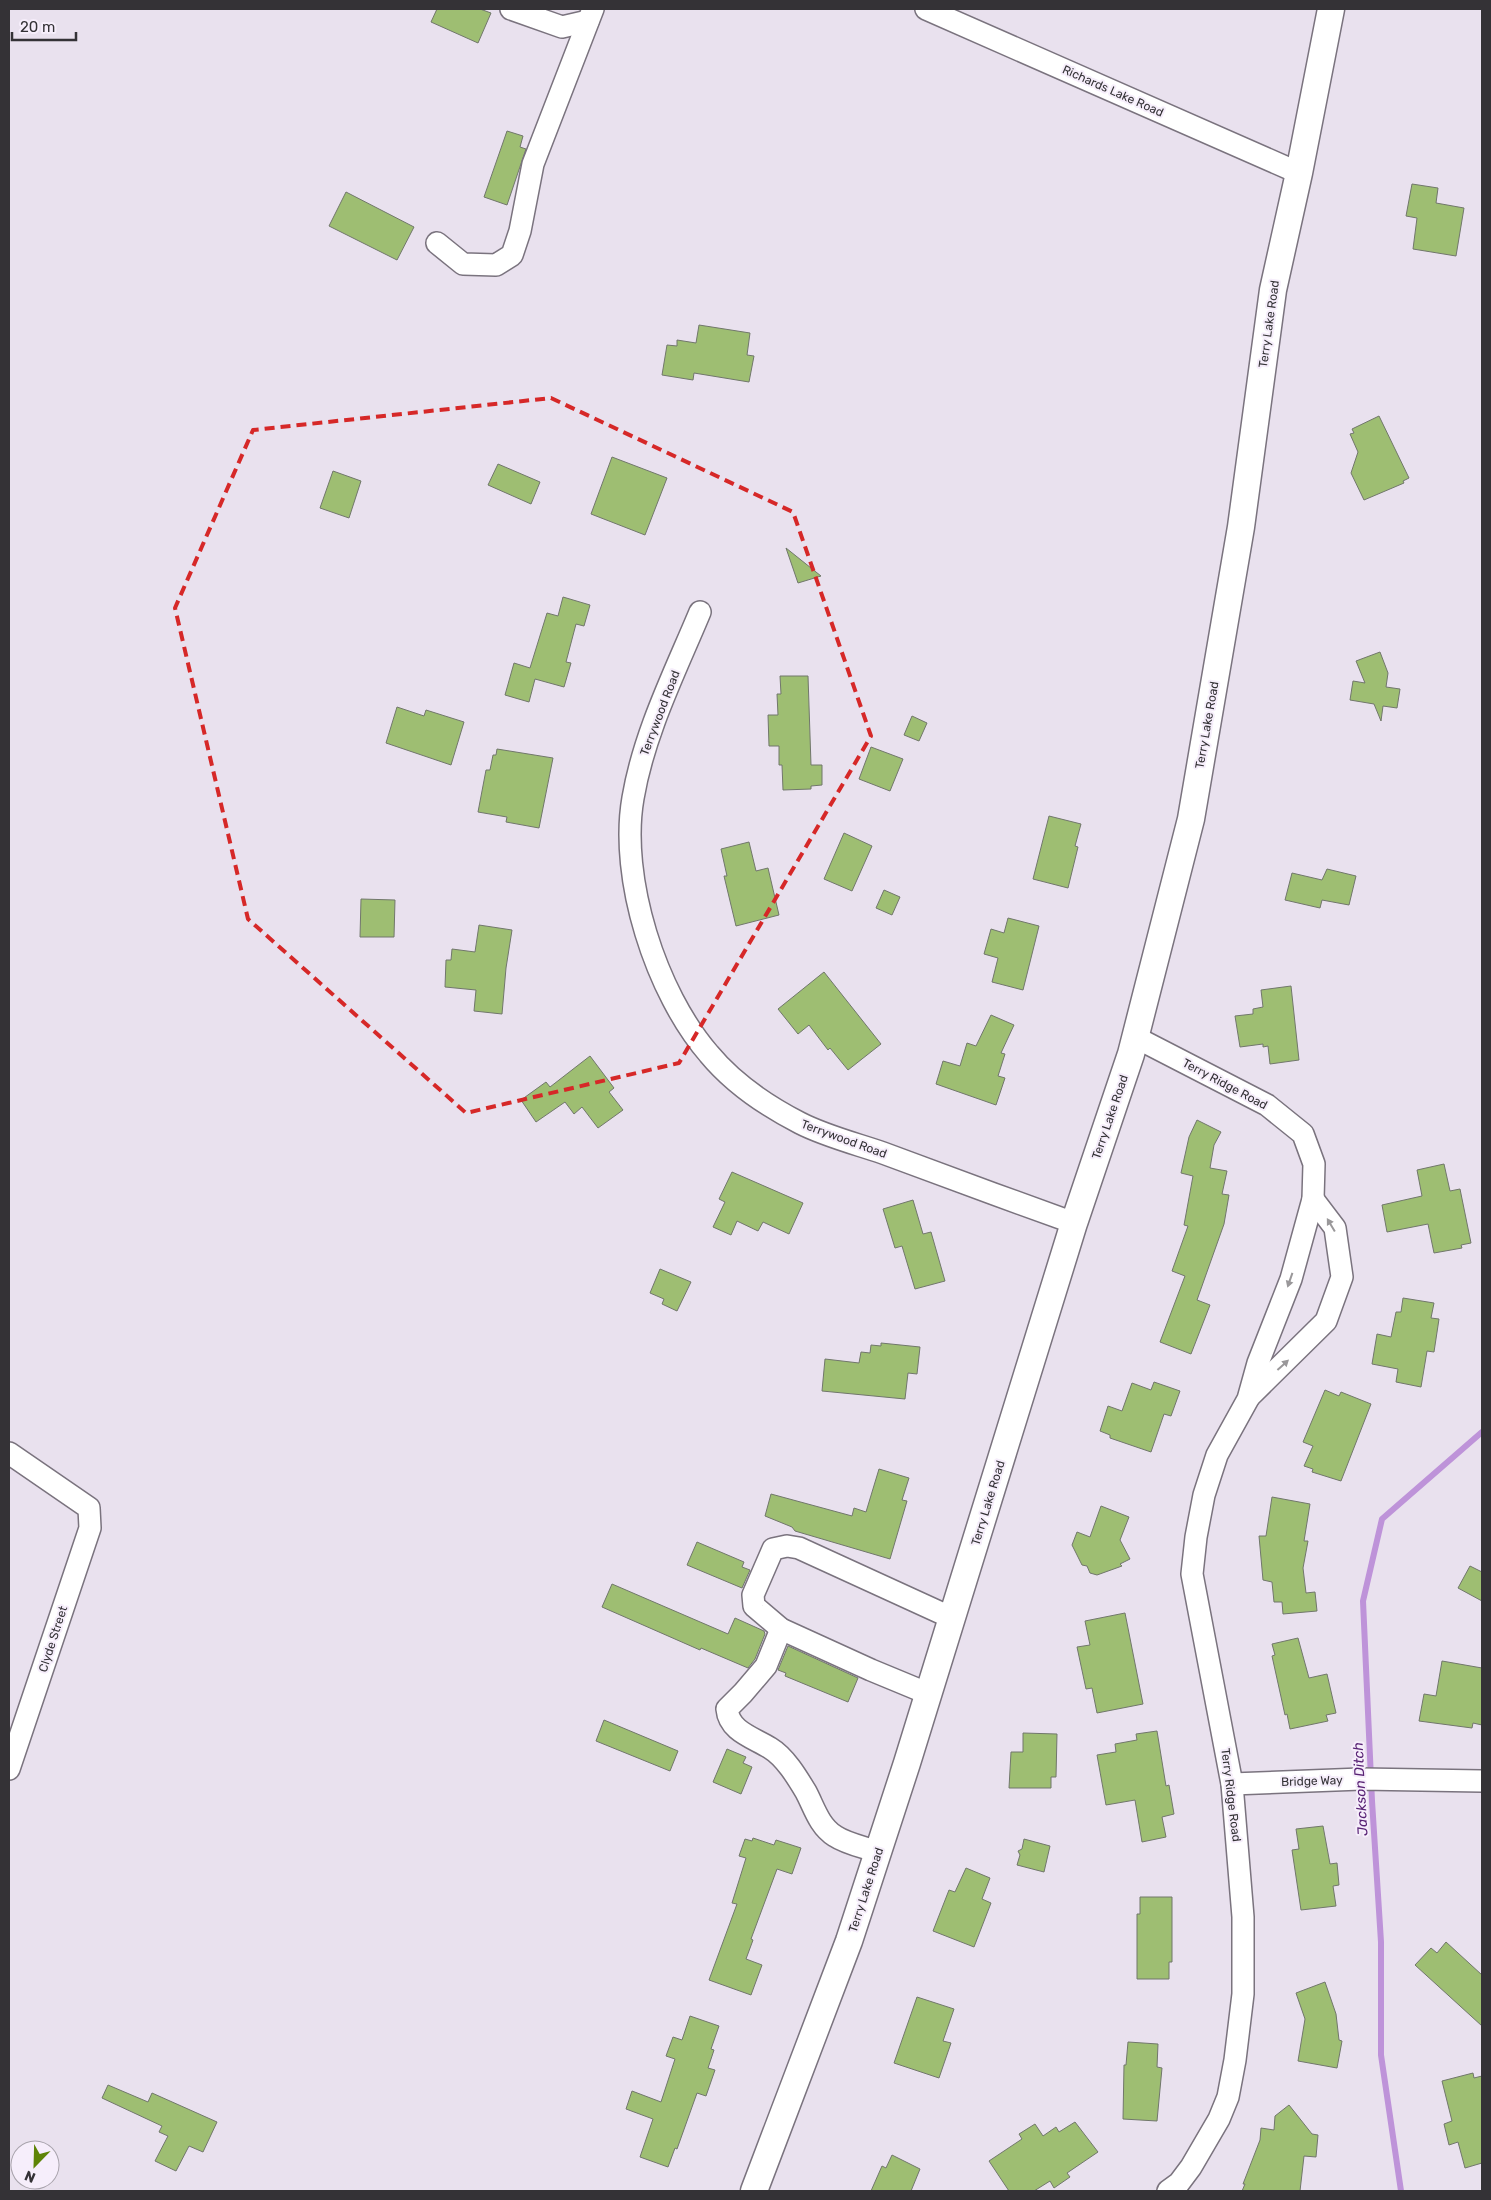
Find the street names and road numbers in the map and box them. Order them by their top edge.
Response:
street label: Richards Lake Road [1060,62,1166,120]
street label: Terry Lake Road [1256,279,1282,369]
street label: Terrywood Road [637,668,683,758]
street label: Terry Lake Road [1192,680,1222,770]
street label: Terry Ridge Road [1180,1056,1270,1112]
street label: Terry Lake Road [1089,1073,1131,1161]
street label: Terrywood Road [799,1117,889,1161]
street label: Terry Lake Road [968,1459,1008,1547]
street label: Clyde Street [36,1604,70,1674]
street label: Terry Ridge Road [1218,1747,1244,1843]
street label: Bridge Way [1281,1773,1343,1789]
street label: Terry Lake Road [846,1846,886,1934]

